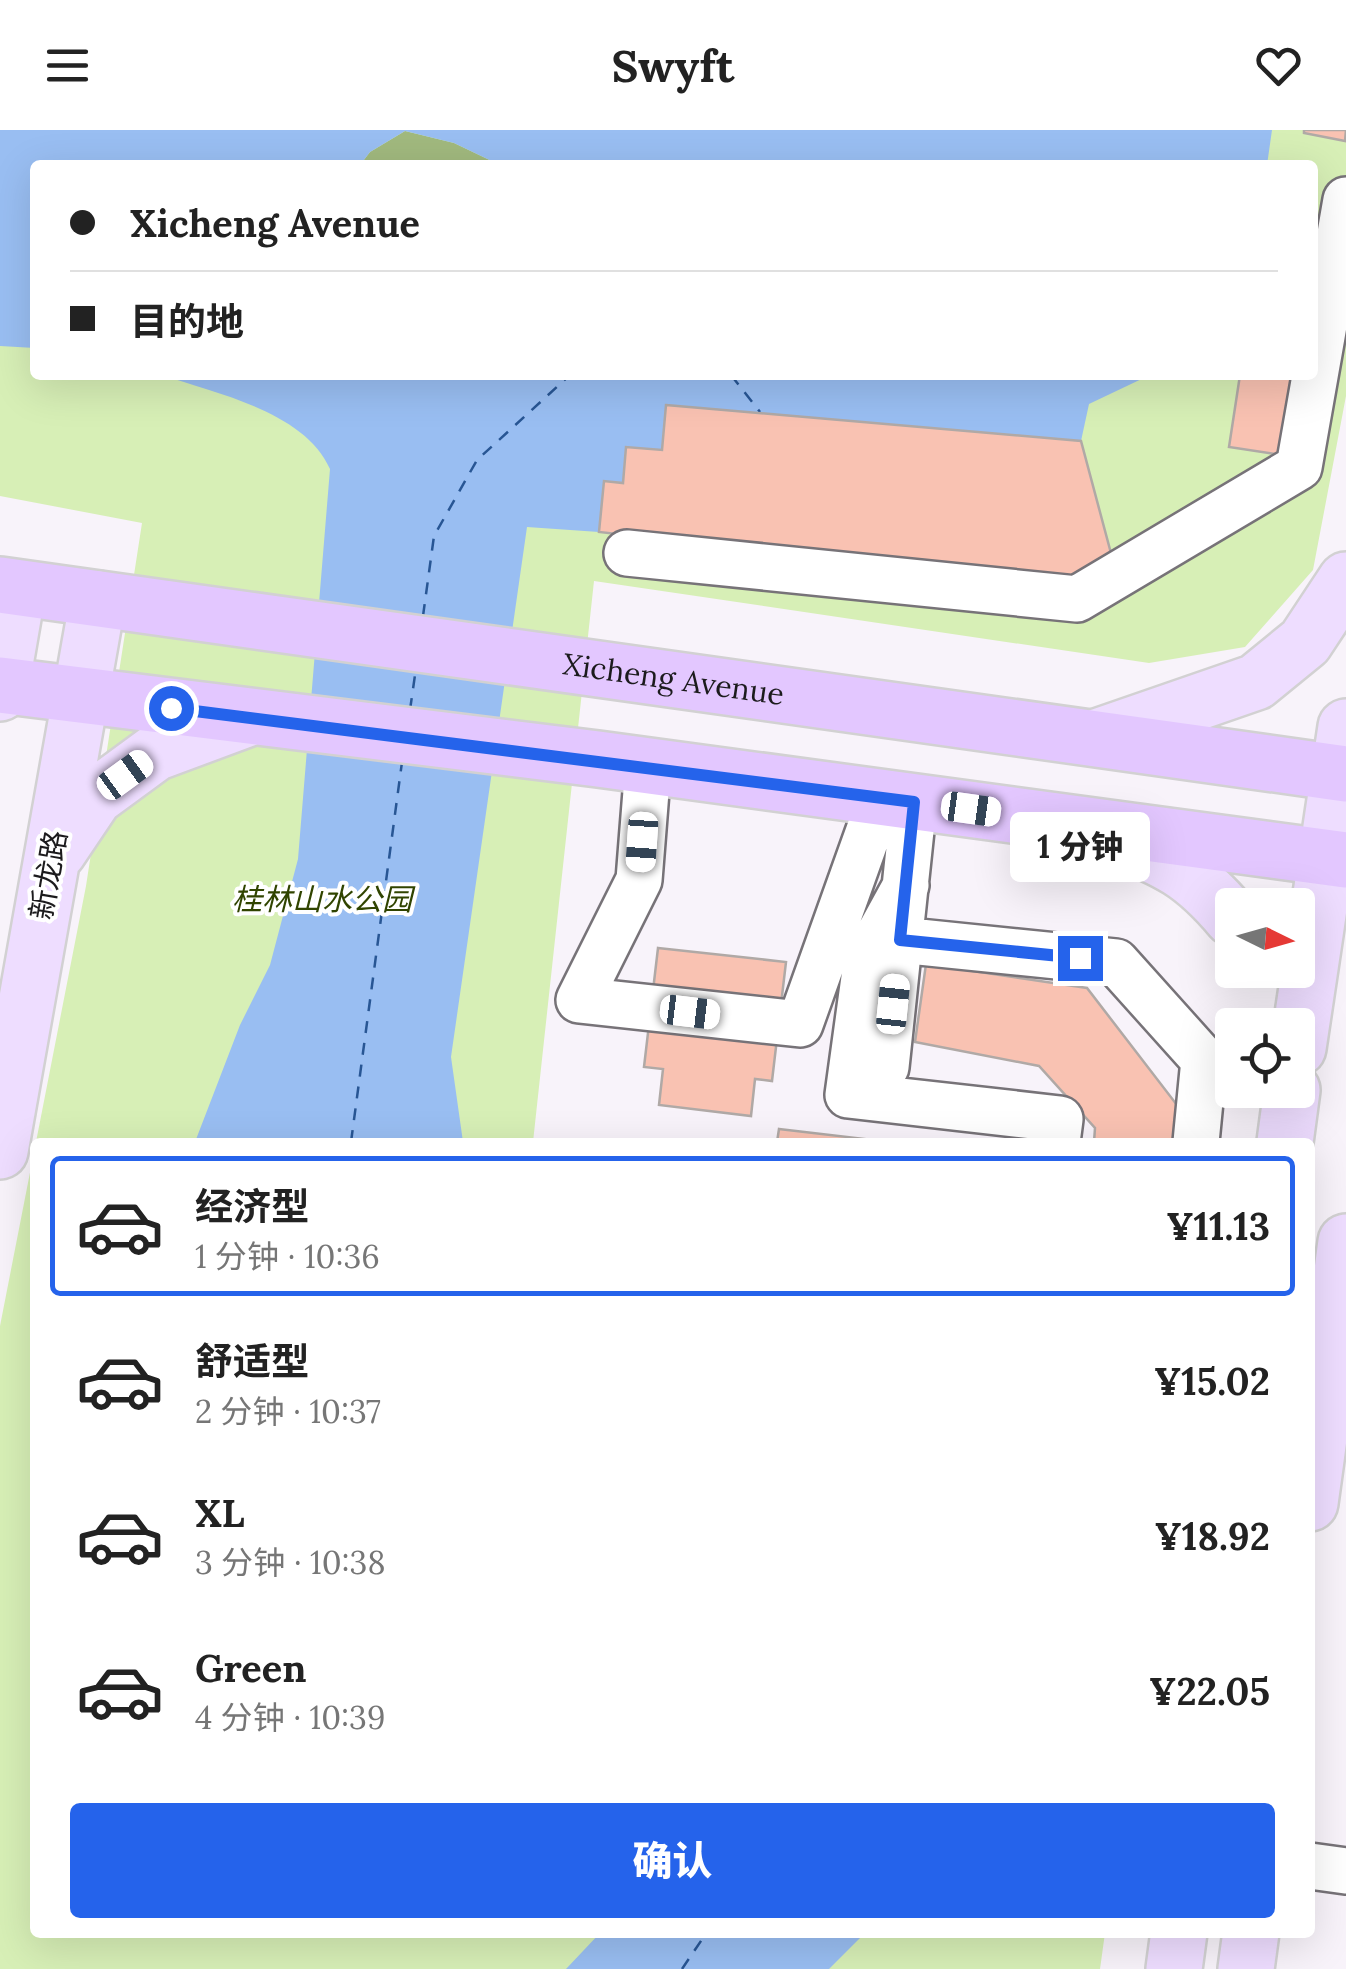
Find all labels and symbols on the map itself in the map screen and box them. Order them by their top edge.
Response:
street label: Xicheng Avenue [561,644,786,713]
route start [149,686,194,731]
car [92,745,158,805]
car [939,790,1003,828]
car [625,811,659,873]
callout: 1 分钟 [1010,813,1150,883]
street label: 新龙路 [21,827,75,922]
park label: 桂林山水公园 [232,880,416,918]
north arrow [1215,888,1315,988]
route end [1058,936,1103,981]
car [875,973,911,1035]
car [658,993,722,1031]

